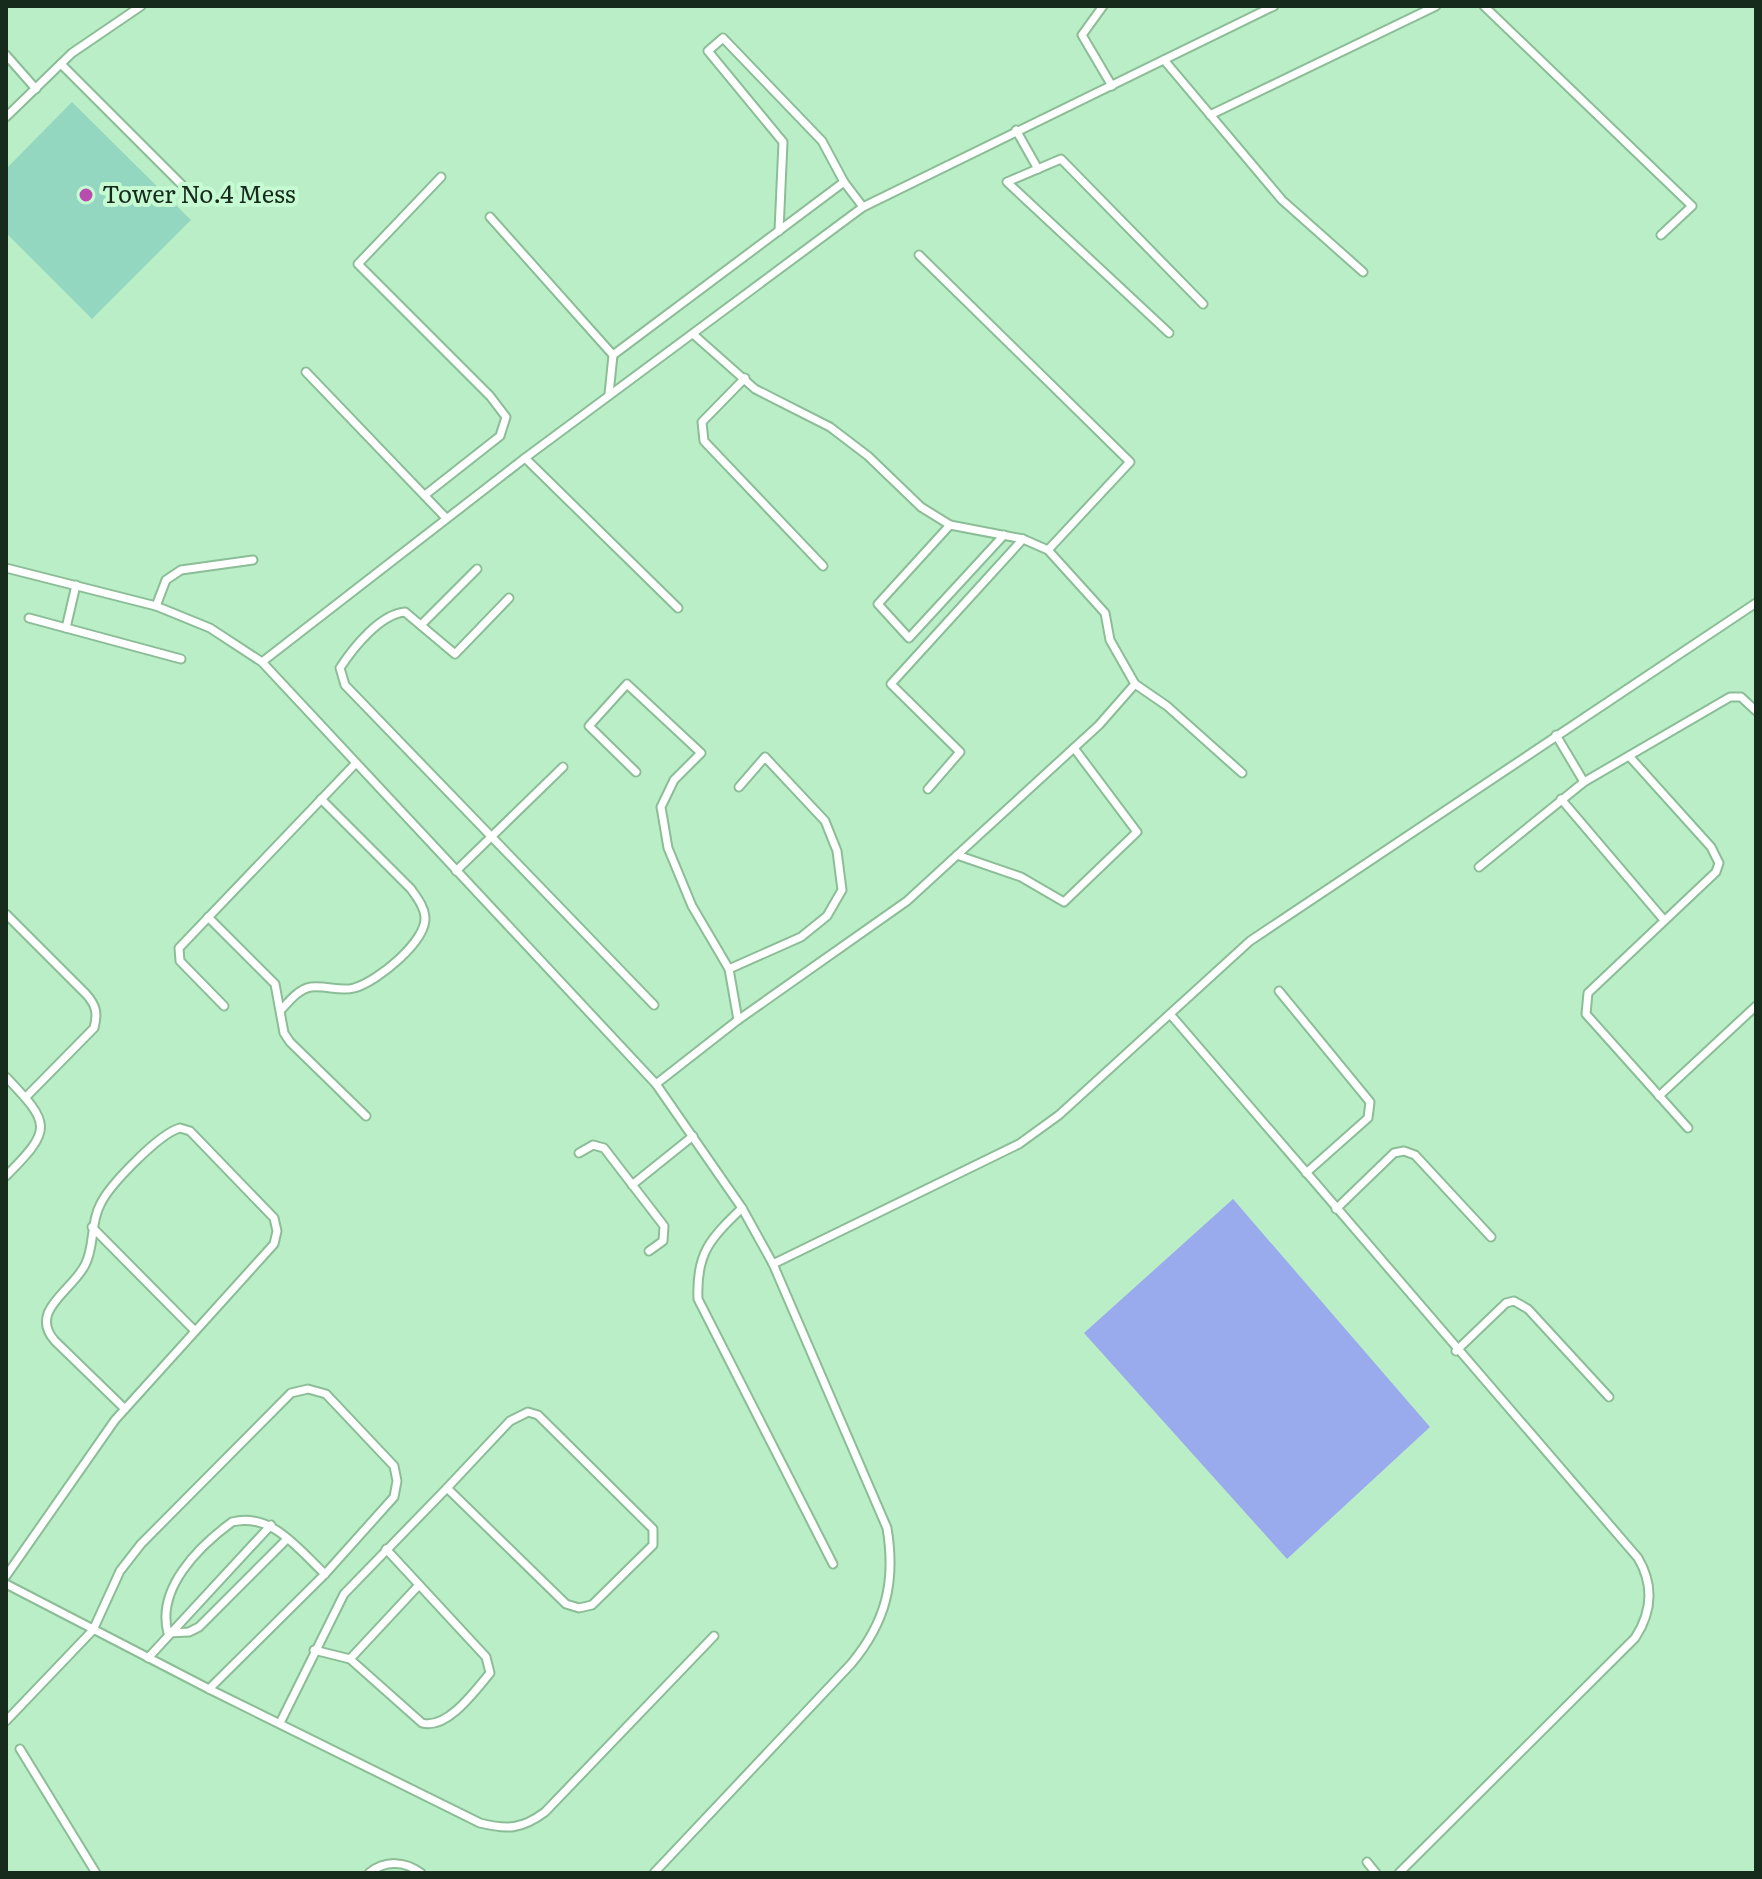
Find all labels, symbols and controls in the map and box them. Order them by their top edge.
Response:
place label: Tower No.4 Mess [102,175,296,210]
marker: Tower No.4 Mess [77,186,95,204]

